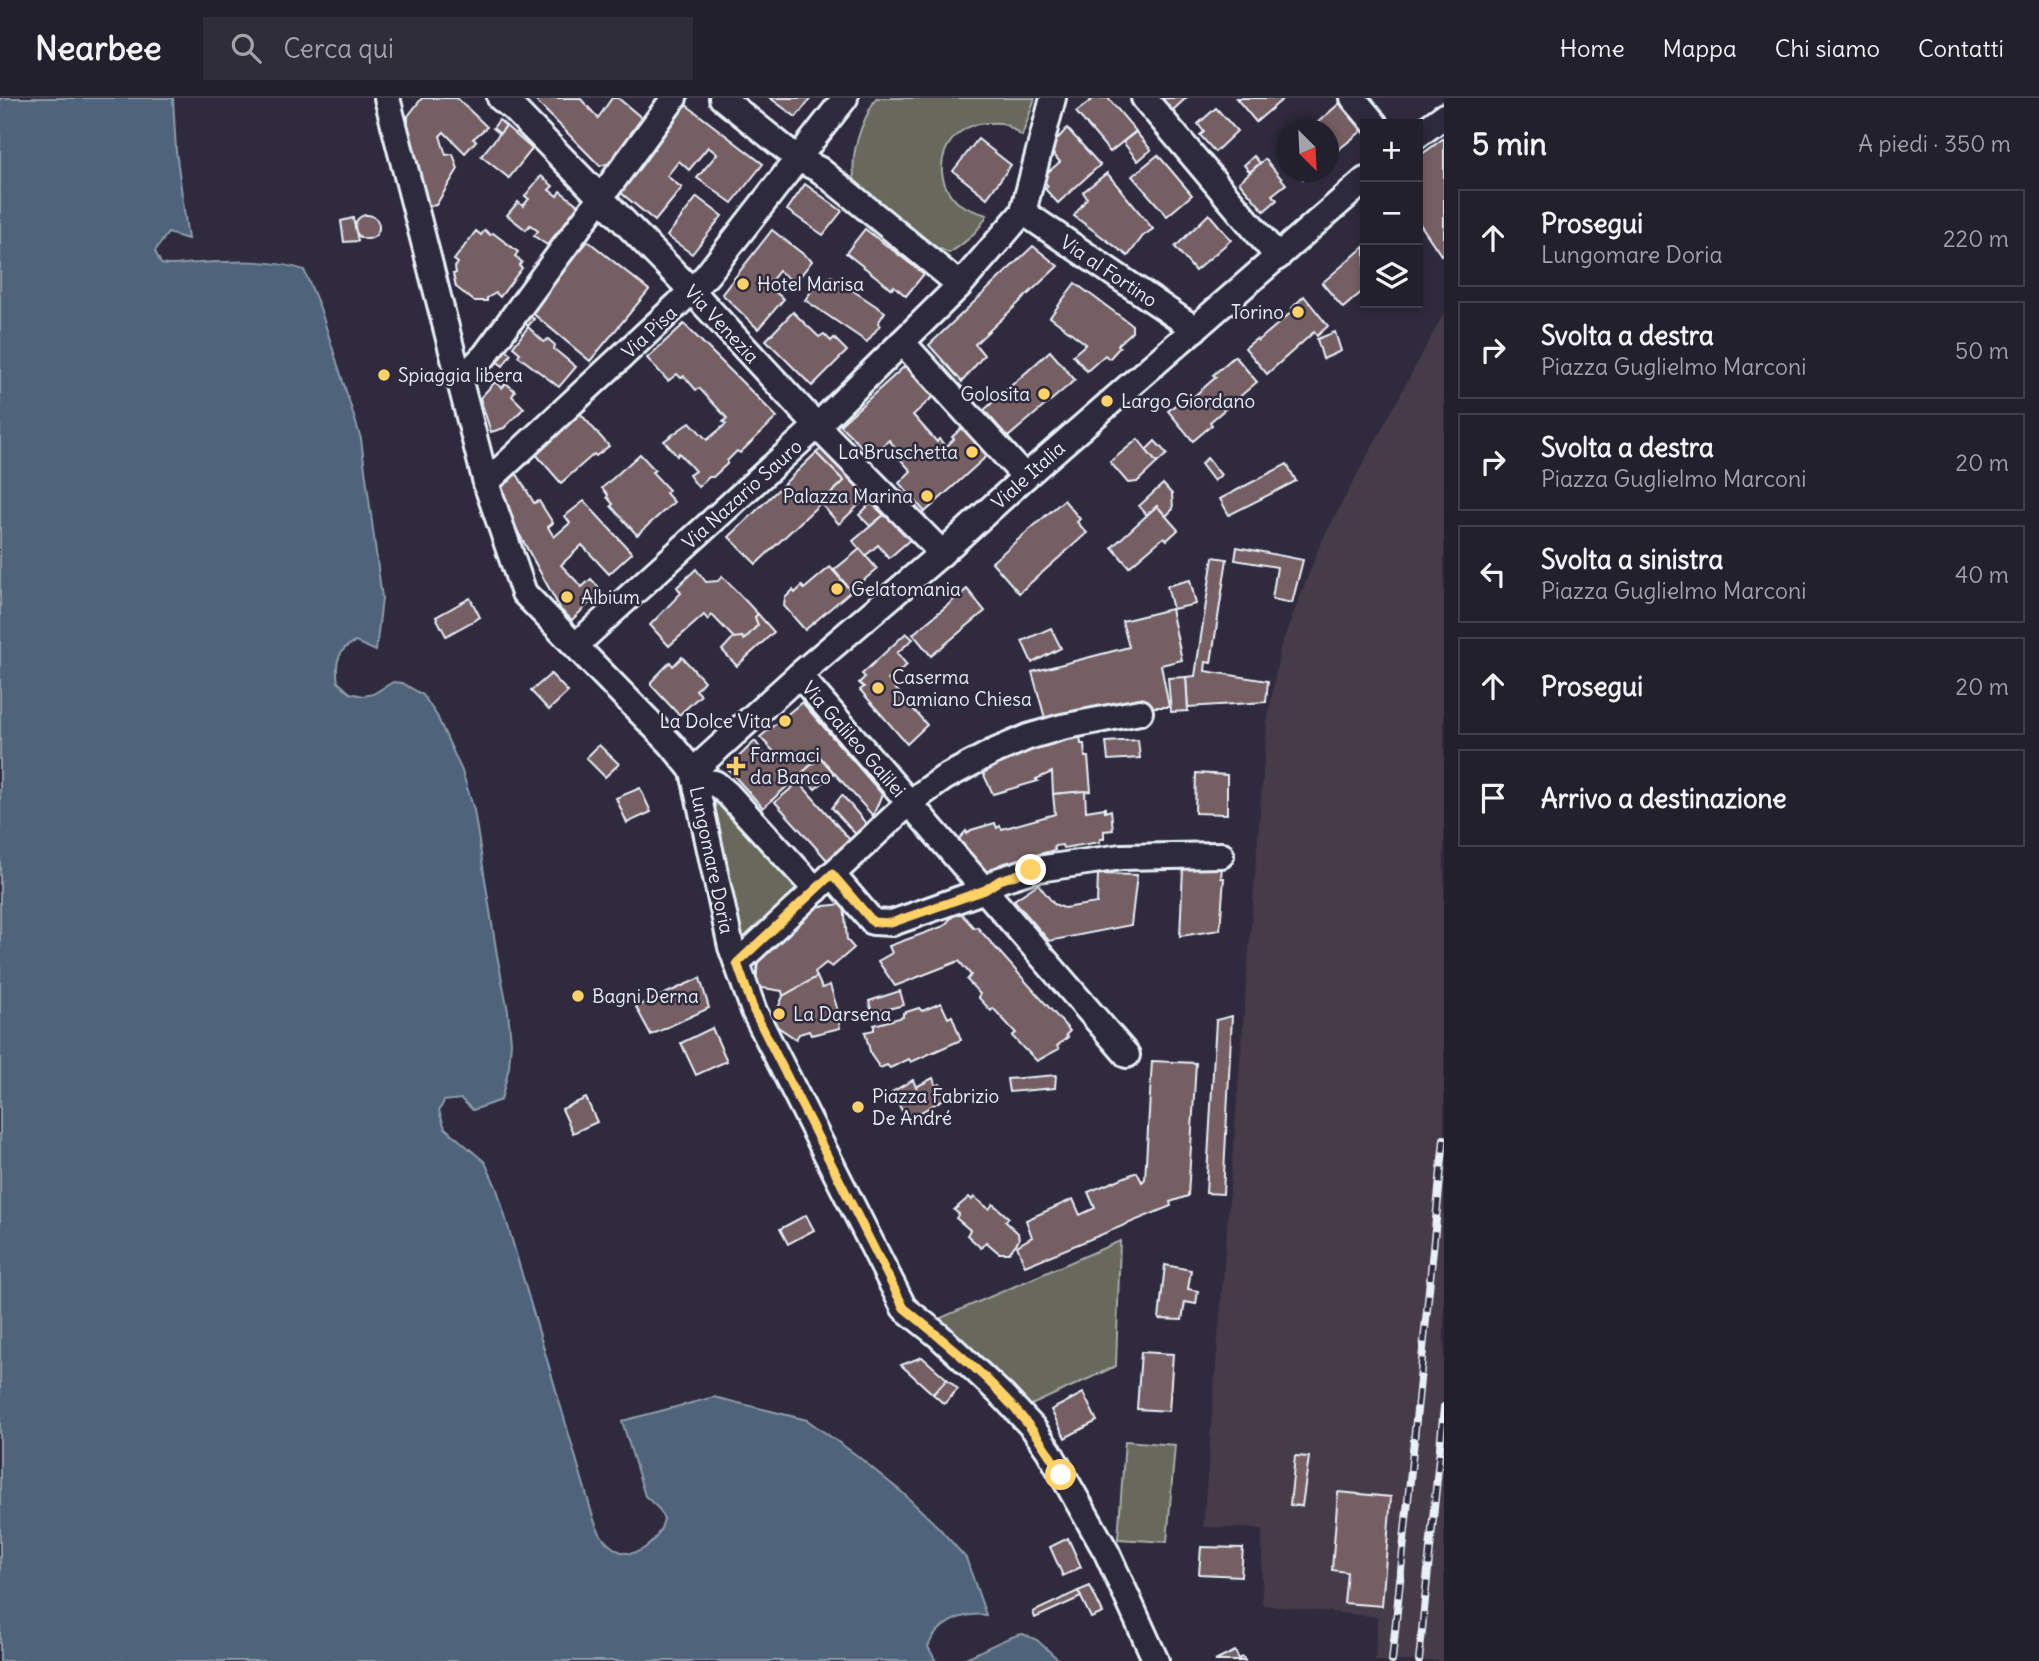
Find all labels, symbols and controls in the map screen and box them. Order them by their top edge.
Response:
search box [203,17,693,80]
text: Nearbee [35,27,161,69]
icon: search [227,29,265,67]
text: Cerca qui [283,32,394,65]
text: Home [1560,33,1625,63]
text: Mappa [1663,33,1737,63]
text: Chi siamo [1775,33,1880,63]
text: Contatti [1918,33,2004,63]
north arrow [1276,119,1339,182]
map controls [1360,119,1423,308]
button: + [1360,119,1423,182]
text: 5 min [1472,125,1547,163]
text: A piedi · 350 m [1858,129,2011,158]
button: − [1360,182,1423,245]
text: Prosegui [1541,207,1643,240]
icon: ahead [1474,219,1512,257]
text: 220 m [1943,224,2009,253]
street label: Via al Fortino [1056,230,1162,312]
text: Lungomare Doria [1541,240,1723,269]
button: layers [1360,245,1423,308]
place label: Hotel Marisa [757,272,864,296]
marker: Hotel Marisa [735,276,751,292]
street label: Via Venezia [680,280,764,368]
street label: Via Pisa [616,300,682,364]
place label: Torino [1231,300,1284,324]
marker: Torino [1290,304,1306,320]
text: Svolta a destra [1541,319,1714,352]
icon: right [1474,331,1512,369]
text: 50 m [1955,336,2009,365]
text: Piazza Guglielmo Marconi [1541,352,1806,381]
place label: Spiaggia libera [398,363,523,387]
marker: Spiaggia libera [376,367,392,383]
place label: Golosita [961,382,1030,406]
marker: Golosita [1036,386,1052,402]
place label: Largo Giordano [1121,389,1255,413]
marker: Largo Giordano [1099,393,1115,409]
text: Svolta a destra [1541,431,1714,464]
street label: Via Nazario Sauro [677,434,807,554]
street label: Viale Italia [986,436,1070,514]
place label: La Bruschetta [838,440,958,464]
icon: right [1474,443,1512,481]
marker: La Bruschetta [964,444,980,460]
text: 20 m [1956,448,2009,477]
text: Piazza Guglielmo Marconi [1541,464,1806,493]
place label: Palazza Marina [783,484,913,508]
marker: Palazza Marina [919,488,935,504]
text: Svolta a sinistra [1541,543,1723,576]
icon: left [1474,555,1512,593]
text: 40 m [1955,560,2009,589]
text: Piazza Guglielmo Marconi [1541,576,1806,605]
place label: Gelatomania [851,577,961,601]
marker: Gelatomania [829,581,845,597]
place label: Albium [581,585,640,609]
marker: Albium [559,589,575,605]
place label: Caserma Damiano Chiesa [892,665,1032,711]
icon: ahead [1474,667,1512,705]
text: Prosegui [1541,670,1643,703]
text: 20 m [1956,672,2009,701]
street label: Via Galileo Galilei [797,676,911,802]
marker: Caserma Damiano Chiesa [870,680,886,696]
place label: La Dolce Vita [660,709,771,733]
marker: La Dolce Vita [777,713,793,729]
place label: Farmaci da Banco [750,743,831,789]
marker: Farmaci da Banco [728,758,744,774]
icon: arrive [1474,779,1512,817]
text: Arrivo a destinazione [1541,782,1787,815]
street label: Lungomare Doria [685,784,739,936]
route end [1015,854,1046,885]
place label: Bagni Derna [592,984,699,1008]
marker: Bagni Derna [570,988,586,1004]
place label: La Darsena [793,1002,892,1026]
marker: La Darsena [771,1006,787,1022]
place label: Piazza Fabrizio De André [872,1084,999,1130]
marker: Piazza Fabrizio De André [850,1099,866,1115]
route start [1045,1459,1076,1490]

